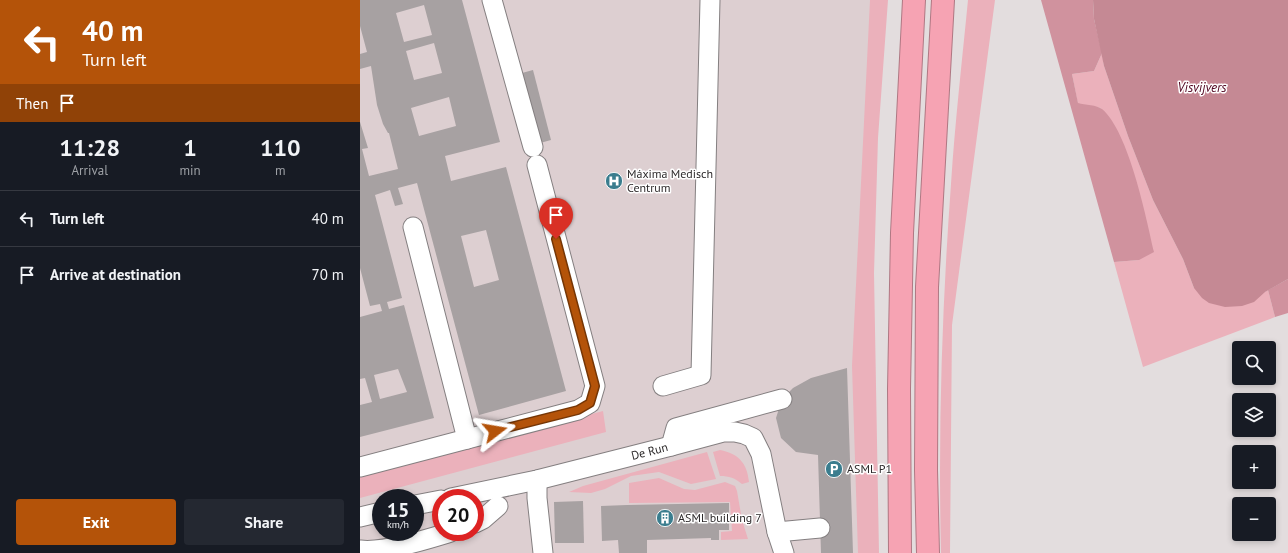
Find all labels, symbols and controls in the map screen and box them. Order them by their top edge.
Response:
text: 40 m [82,12,143,49]
icon: left [16,16,68,68]
text: Turn left [82,48,147,71]
water label: Visvijvers [1177,79,1227,96]
icon: arrive [56,92,78,114]
text: Then [16,94,48,113]
text: 11:28 [59,132,120,163]
text: 1 [183,132,197,163]
text: 110 [260,132,301,163]
text: Arrival [72,162,108,179]
text: min [179,162,201,179]
text: m [275,162,286,179]
place label: Máxima Medisch Centrum [627,166,713,195]
hospital icon: Máxima Medisch Centrum [604,171,624,191]
pin [539,198,573,239]
icon: arrive [545,204,567,226]
icon: left [16,208,38,230]
text: Turn left [50,209,104,228]
text: 40 m [311,209,344,228]
icon: arrive [16,264,38,286]
text: Arrive at destination [50,265,181,284]
text: 70 m [311,265,344,284]
map controls [1232,341,1276,541]
button: search [1232,341,1276,385]
button: layers [1232,393,1276,437]
position arrow [474,410,516,452]
street label: De Run [630,439,669,463]
button: + [1232,445,1276,489]
parking icon: ASML P1 [824,459,844,479]
place label: ASML P1 [847,461,892,476]
speed limit sign: 20 [432,489,484,541]
text: 15 [387,497,409,523]
button: − [1232,497,1276,541]
button: Exit [16,499,176,545]
button: Share [184,499,344,545]
building icon: ASML building 7 [655,508,675,528]
place label: ASML building 7 [678,510,762,525]
text: km/h [387,518,409,531]

